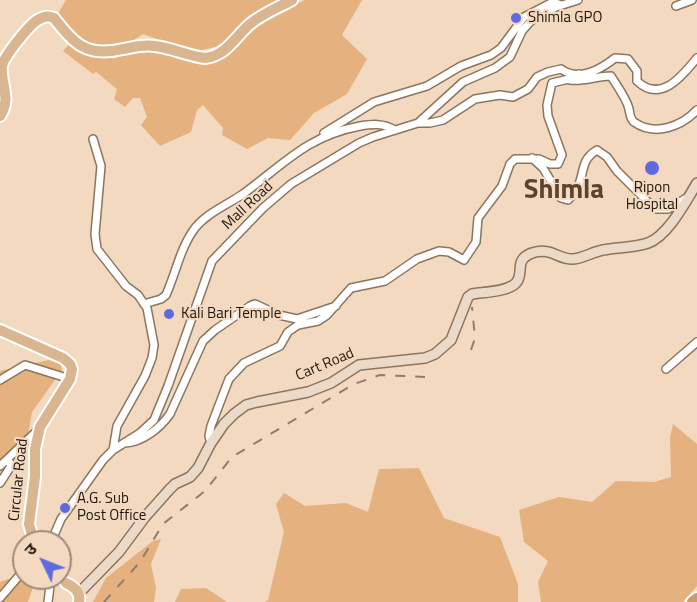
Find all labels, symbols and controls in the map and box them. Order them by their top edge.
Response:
place label: Shimla GPO [528,9,602,27]
marker: Shimla GPO [509,11,523,25]
marker: Ripon Hospital [643,159,661,177]
district label: Shimla [524,175,604,207]
street label: Mall Road [219,178,277,234]
place label: Ripon Hospital [626,179,678,214]
place label: Kali Bari Temple [181,305,281,323]
marker: Kali Bari Temple [162,307,176,321]
street label: Cart Road [293,345,357,385]
street label: Circular Road [6,438,32,522]
place label: A.G. Sub Post Office [77,490,146,525]
marker: A.G. Sub Post Office [58,501,72,515]
north arrow [12,530,72,590]
text: उ [18,537,42,561]

